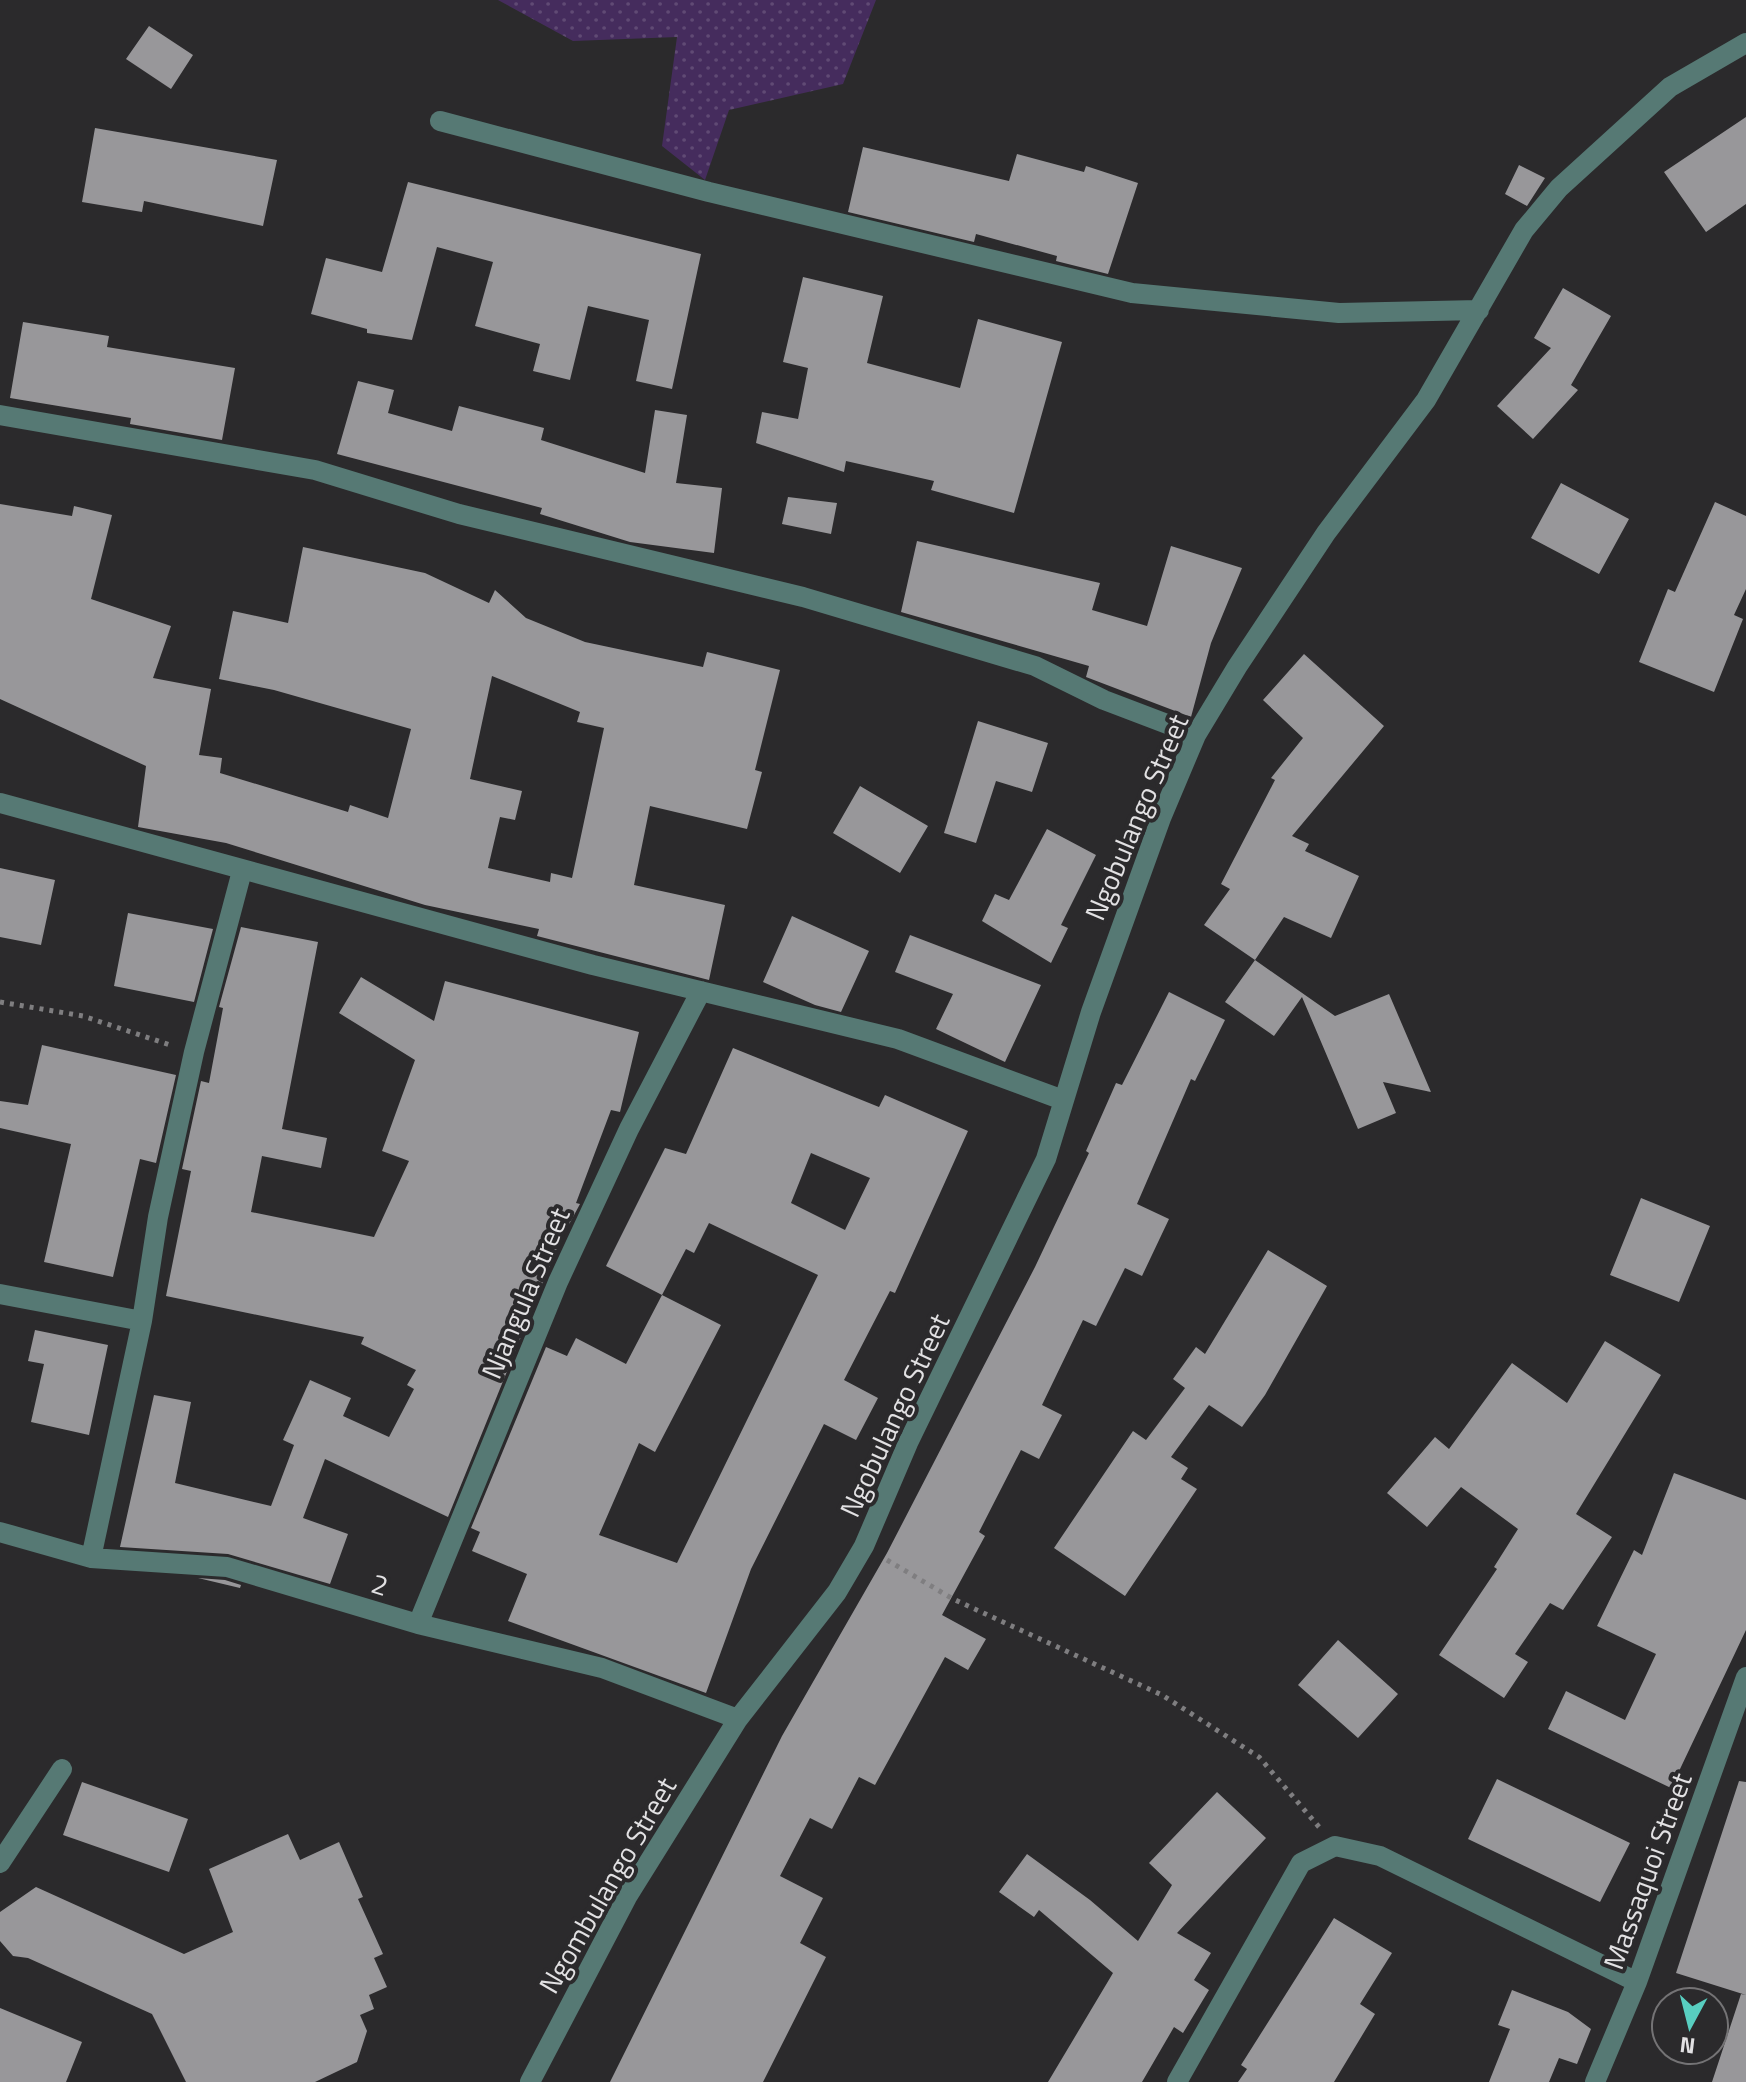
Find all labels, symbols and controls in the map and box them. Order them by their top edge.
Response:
street label: Ngobulango Street [1073,707,1199,927]
street label: Njangula Street [470,1201,580,1385]
street label: Ngobulango Street [828,1306,960,1524]
street label: 2 [366,1561,394,1607]
street label: Massaquoi Street [1591,1766,1703,1975]
street label: Ngombulango Street [527,1769,687,2001]
north arrow [1650,1986,1730,2066]
text: N [1678,2028,1697,2064]

